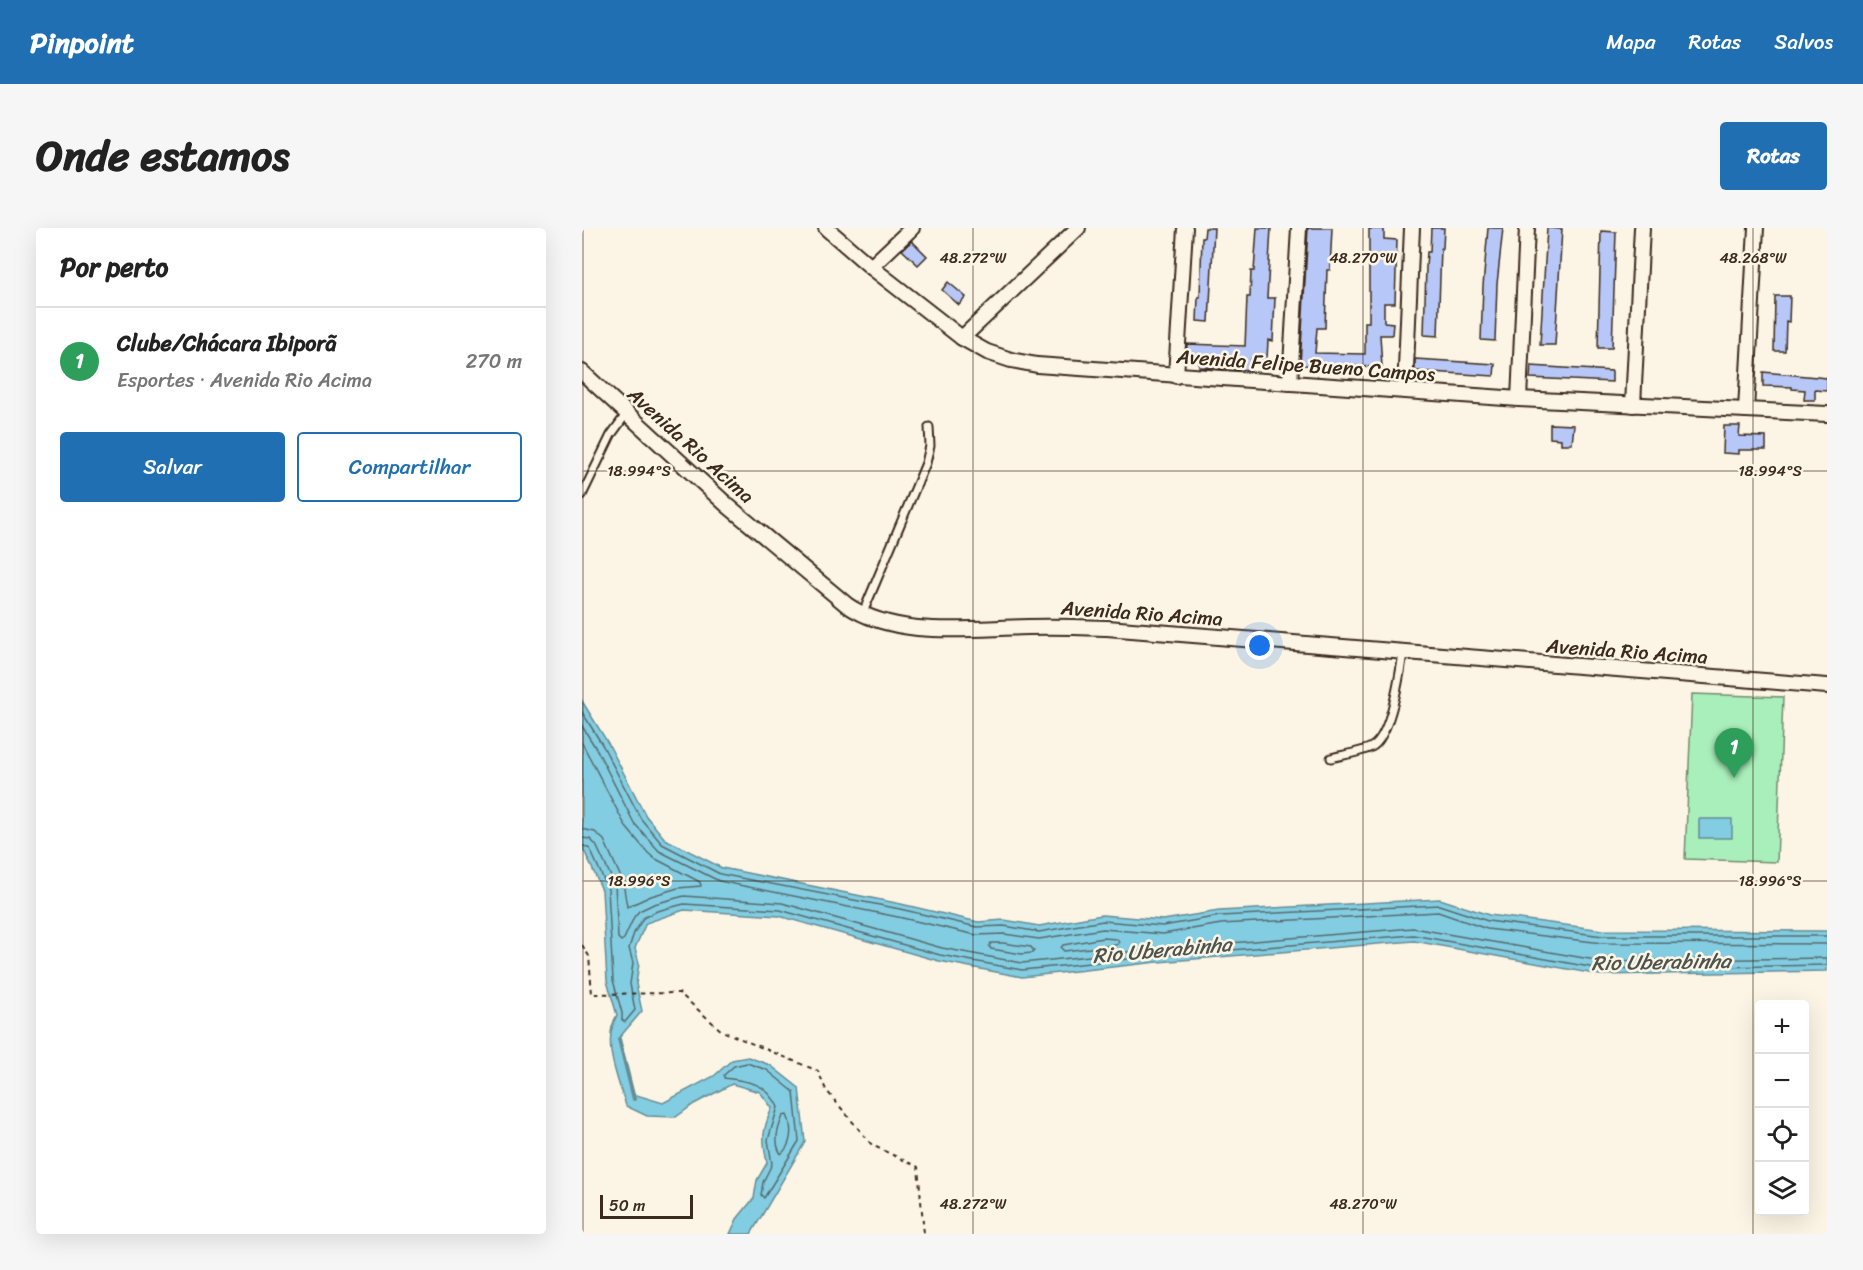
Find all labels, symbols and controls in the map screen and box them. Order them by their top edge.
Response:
text: Pinpoint [30,18,134,67]
text: Mapa [1606,23,1655,61]
text: Rotas [1688,23,1741,61]
text: Salvos [1774,23,1833,61]
text: Onde estamos [36,119,290,193]
button: Rotas [1720,122,1827,190]
text: Por perto [60,244,168,290]
text: 48.272°W [940,245,1007,271]
text: 48.270°W [1329,245,1397,271]
text: 48.268°W [1719,245,1787,271]
text: Clube/Chácara Ibiporã [117,324,337,363]
street label: Avenida Felipe Bueno Campos [1175,339,1437,392]
text: 1 [75,344,84,379]
text: 270 m [466,344,522,379]
text: Esportes · Avenida Rio Acima [117,363,372,398]
street label: Avenida Rio Acima [618,378,763,513]
button: Salvar [60,432,285,502]
button: Compartilhar [297,432,522,502]
text: 18.994°S [607,458,671,484]
text: 18.994°S [1738,458,1802,484]
street label: Avenida Rio Acima [1059,590,1224,637]
street label: Avenida Rio Acima [1544,628,1709,675]
your location [1245,631,1274,660]
pin: 1 [1714,728,1754,778]
text: 18.996°S [608,868,671,894]
text: 18.996°S [1739,868,1802,894]
water label: Rio Uberabinha [1091,925,1235,975]
water label: Rio Uberabinha [1591,942,1733,982]
map controls [1755,1000,1809,1216]
button: + [1755,1000,1809,1054]
button: − [1755,1054,1809,1108]
button: locate [1755,1108,1809,1162]
button: layers [1755,1162,1809,1216]
text: 50 m [609,1191,645,1220]
text: 48.272°W [940,1191,1007,1217]
text: 48.270°W [1329,1191,1397,1217]
scale bar [600,1192,693,1220]

